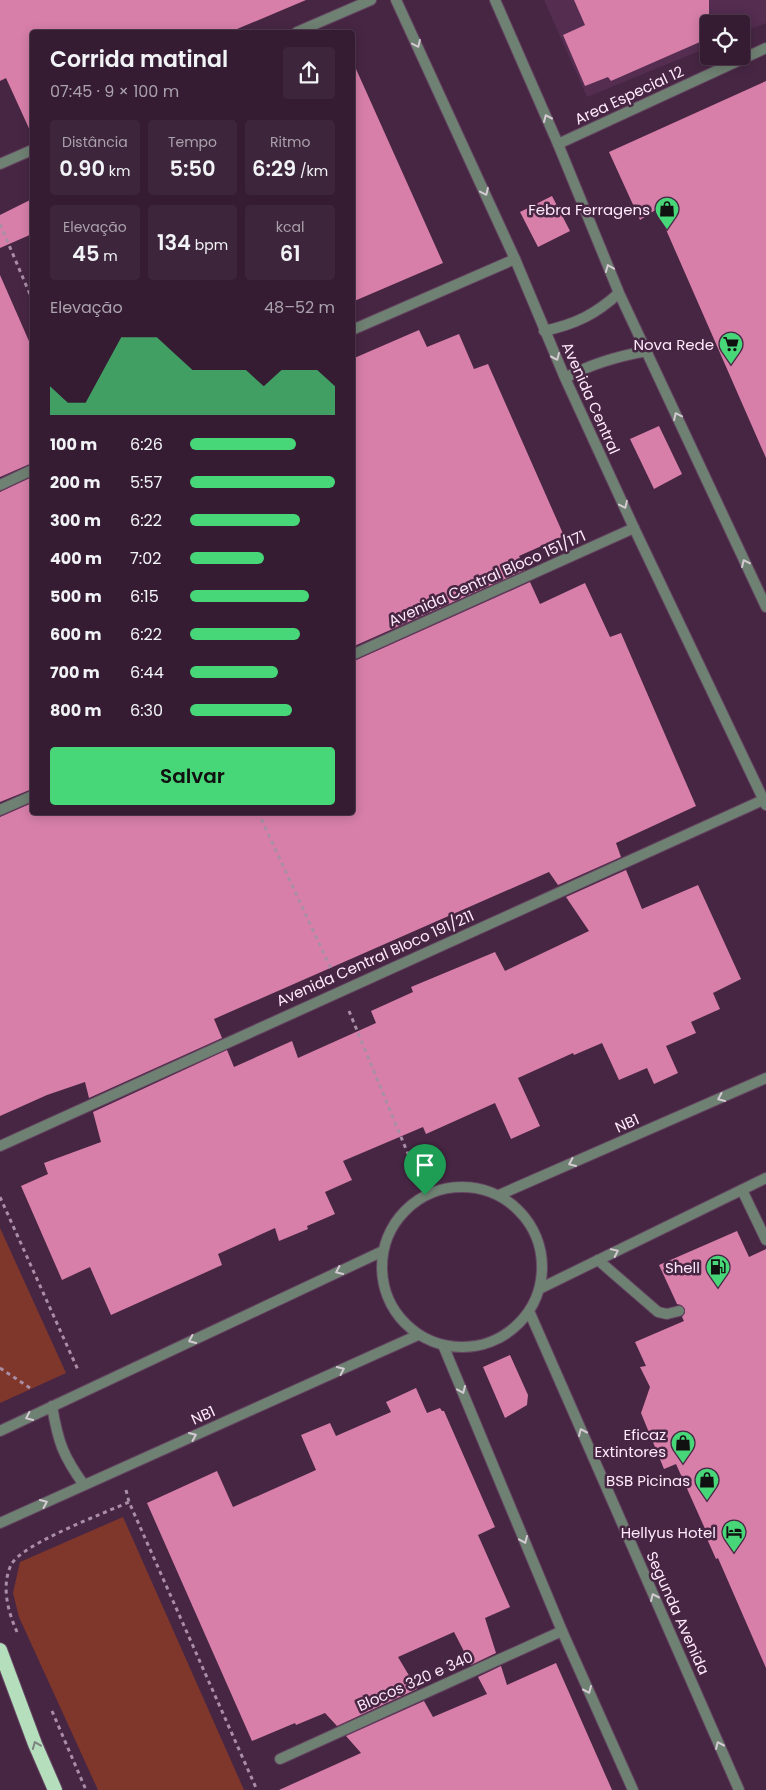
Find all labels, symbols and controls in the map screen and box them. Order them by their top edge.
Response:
map controls [700,15,750,65]
button: locate [700,15,750,65]
one-way arrow [410,39,421,48]
text: Corrida matinal [50,44,228,75]
button: share [283,47,335,99]
street label: Area Especial 12 [571,61,687,129]
text: 07:45 · 9 × 100 m [50,80,179,103]
one-way arrow [542,114,553,123]
text: Distância [62,132,128,152]
text: Tempo [168,132,217,152]
text: Ritmo [270,132,310,152]
text: 0.90 [59,154,105,183]
text: 5:50 [169,154,216,183]
text: 6:29 [252,154,296,183]
text: km [105,161,130,181]
text: /km [296,161,328,181]
one-way arrow [478,187,489,196]
shop icon: Febra Ferragens [654,196,680,230]
place label: Febra Ferragens [528,199,650,220]
text: Elevação [63,217,127,237]
text: kcal [276,217,304,237]
text: 134 [157,228,191,257]
text: bpm [191,235,228,255]
text: 45 [72,239,99,268]
text: 61 [280,239,301,268]
text: m [99,246,118,266]
one-way arrow [605,264,615,273]
text: Elevação [50,296,123,319]
text: 48–52 m [264,296,335,319]
supermarket icon: Nova Rede [718,331,744,365]
place label: Nova Rede [633,334,714,355]
street label: Avenida Central [557,339,625,457]
one-way arrow [550,352,560,361]
one-way arrow [673,412,683,421]
text: 100 m [50,433,97,456]
text: 6:26 [130,433,163,456]
text: 200 m [50,471,100,494]
text: 5:57 [130,471,162,494]
one-way arrow [617,500,628,509]
text: 300 m [50,509,101,532]
text: 6:22 [130,509,162,532]
street label: Avenida Central Bloco 151/171 [385,525,589,631]
text: 400 m [50,547,102,570]
text: 7:02 [130,547,161,570]
one-way arrow [741,559,752,568]
text: 500 m [50,585,102,608]
text: 6:15 [130,585,159,608]
text: 600 m [50,623,101,646]
text: 6:22 [130,623,162,646]
text: 700 m [50,661,100,684]
text: 6:44 [130,661,164,684]
text: 800 m [50,699,102,722]
text: 6:30 [130,699,163,722]
button: Salvar [50,747,335,805]
street label: Avenida Central Bloco 191/211 [273,905,477,1011]
one-way arrow [717,1091,726,1102]
street label: NB1 [612,1108,642,1138]
pin [404,1144,446,1195]
icon: arrive [411,1151,439,1179]
one-way arrow [568,1157,577,1168]
one-way arrow [610,1248,619,1258]
fuel station icon: Shell [705,1254,731,1288]
place label: Shell [665,1257,700,1278]
one-way arrow [335,1265,344,1276]
one-way arrow [188,1334,197,1345]
one-way arrow [336,1366,345,1376]
one-way arrow [456,1385,466,1394]
street label: NB1 [188,1400,218,1430]
one-way arrow [25,1411,34,1421]
place label: Eficaz Extintores [595,1424,666,1462]
one-way arrow [577,1428,588,1437]
shop icon: Eficaz Extintores [670,1430,696,1464]
one-way arrow [188,1432,197,1443]
shop icon: BSB Picinas [694,1467,720,1501]
place label: BSB Picinas [606,1470,690,1491]
one-way arrow [39,1498,48,1509]
hotel icon: Hellyus Hotel [721,1519,747,1553]
place label: Hellyus Hotel [621,1522,716,1543]
one-way arrow [519,1536,529,1544]
street label: Segunda Avenida [641,1548,715,1678]
one-way arrow [650,1593,661,1602]
street label: Blocos 320 e 340 [354,1646,476,1716]
one-way arrow [582,1685,593,1694]
one-way arrow [31,1741,42,1750]
one-way arrow [715,1741,726,1750]

